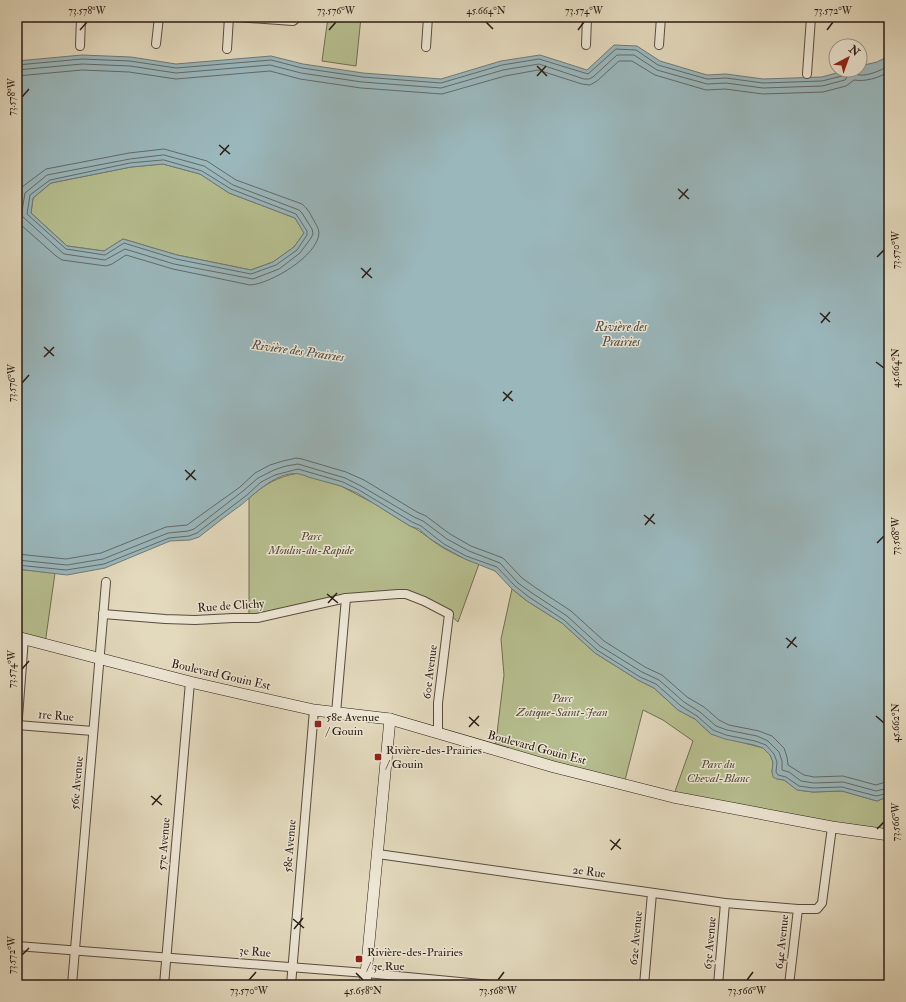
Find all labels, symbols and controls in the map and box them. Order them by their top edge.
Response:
text: 73.578°W [68,5,107,17]
text: 73.576°W [317,5,356,17]
text: 45.664°N [466,5,506,17]
text: 73.574°W [565,5,604,17]
text: 73.572°W [814,5,853,17]
north arrow [828,38,868,78]
text: N [845,42,863,60]
text: 73.578°W [6,77,18,116]
text: 73.570°W [890,230,902,269]
water label: Rivière des Prairies [594,319,647,350]
water label: Rivière des Prairies [250,336,346,365]
text: 45.664°N [890,348,902,388]
text: 73.576°W [6,363,18,402]
text: 73.568°W [890,516,902,555]
park label: Parc Moulin-du-Rapide [267,529,355,558]
street label: Rue de Clichy [197,596,266,616]
street label: 60e Avenue [419,644,441,700]
text: 73.574°W [6,649,18,688]
street label: Boulevard Gouin Est [170,656,272,694]
park label: Parc Zotique-Saint-Jean [515,691,608,720]
text: 45.662°N [890,703,902,743]
street label: 1re Rue [37,707,75,725]
place label: 58e Avenue / Gouin [325,710,379,739]
marker: 58e Avenue / Gouin [313,719,323,729]
street label: Boulevard Gouin Est [486,728,588,768]
place label: Rivière-des-Prairies / Gouin [385,743,482,772]
marker: Rivière-des-Prairies / Gouin [373,752,383,762]
street label: 56e Avenue [67,756,87,810]
park label: Parc du Cheval-Blanc [687,757,750,786]
text: 73.566°W [890,802,902,841]
street label: 57e Avenue [154,817,174,871]
street label: 58e Avenue [280,819,300,873]
street label: 2e Rue [571,862,607,882]
street label: 62e Avenue [626,910,646,966]
street label: 64e Avenue [772,914,792,970]
street label: 63e Avenue [700,916,720,970]
text: 73.572°W [6,935,18,974]
street label: 3e Rue [238,943,272,961]
place label: Rivière-des-Prairies / 3e Rue [366,945,463,974]
marker: Rivière-des-Prairies / 3e Rue [354,954,364,964]
text: 73.570°W [230,985,269,997]
text: 45.658°N [344,985,382,997]
text: 73.568°W [479,985,518,997]
text: 73.566°W [728,985,767,997]

